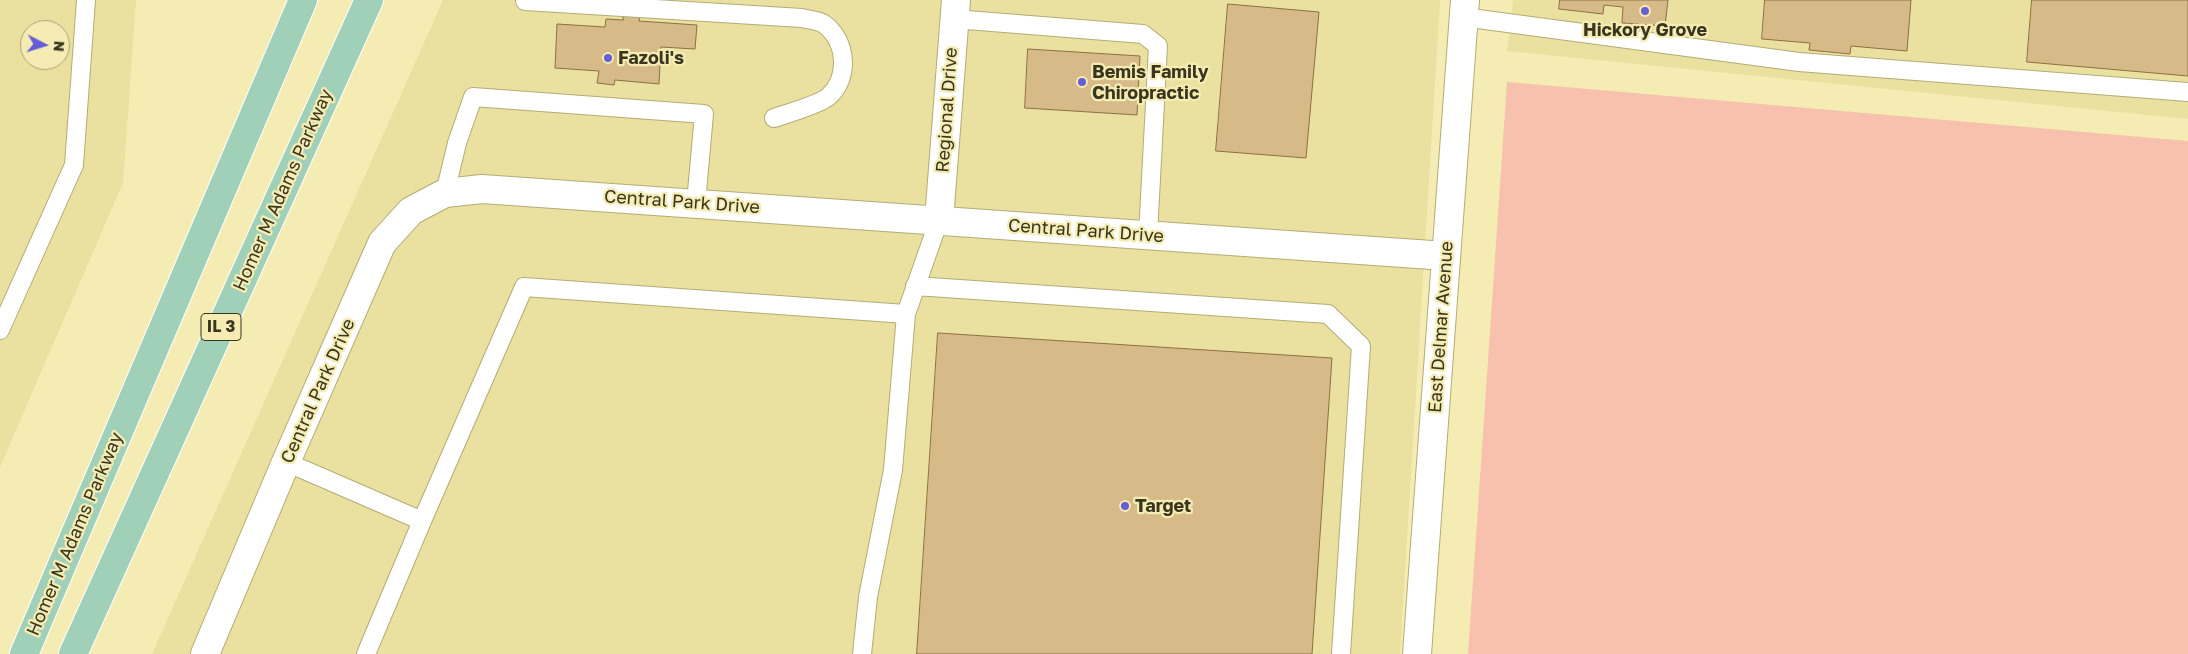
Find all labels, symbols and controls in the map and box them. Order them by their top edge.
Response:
marker: Hickory Grove [1639,5,1651,17]
place label: Hickory Grove [1583,19,1707,41]
north arrow [20,20,70,70]
text: N [51,40,68,52]
place label: Fazoli's [618,47,684,69]
street label: Regional Drive [932,47,962,173]
marker: Fazoli's [602,52,614,64]
place label: Bemis Family Chiropractic [1092,61,1209,104]
marker: Bemis Family Chiropractic [1076,76,1088,88]
street label: Homer M Adams Parkway [229,86,337,294]
street label: Central Park Drive [603,186,761,218]
street label: Central Park Drive [1007,215,1165,247]
street label: East Delmar Avenue [1424,240,1458,414]
road number: IL 3 [201,314,241,341]
street label: Central Park Drive [276,315,360,467]
street label: Homer M Adams Parkway [22,429,128,639]
place label: Target [1135,495,1191,517]
marker: Target [1119,500,1131,512]

